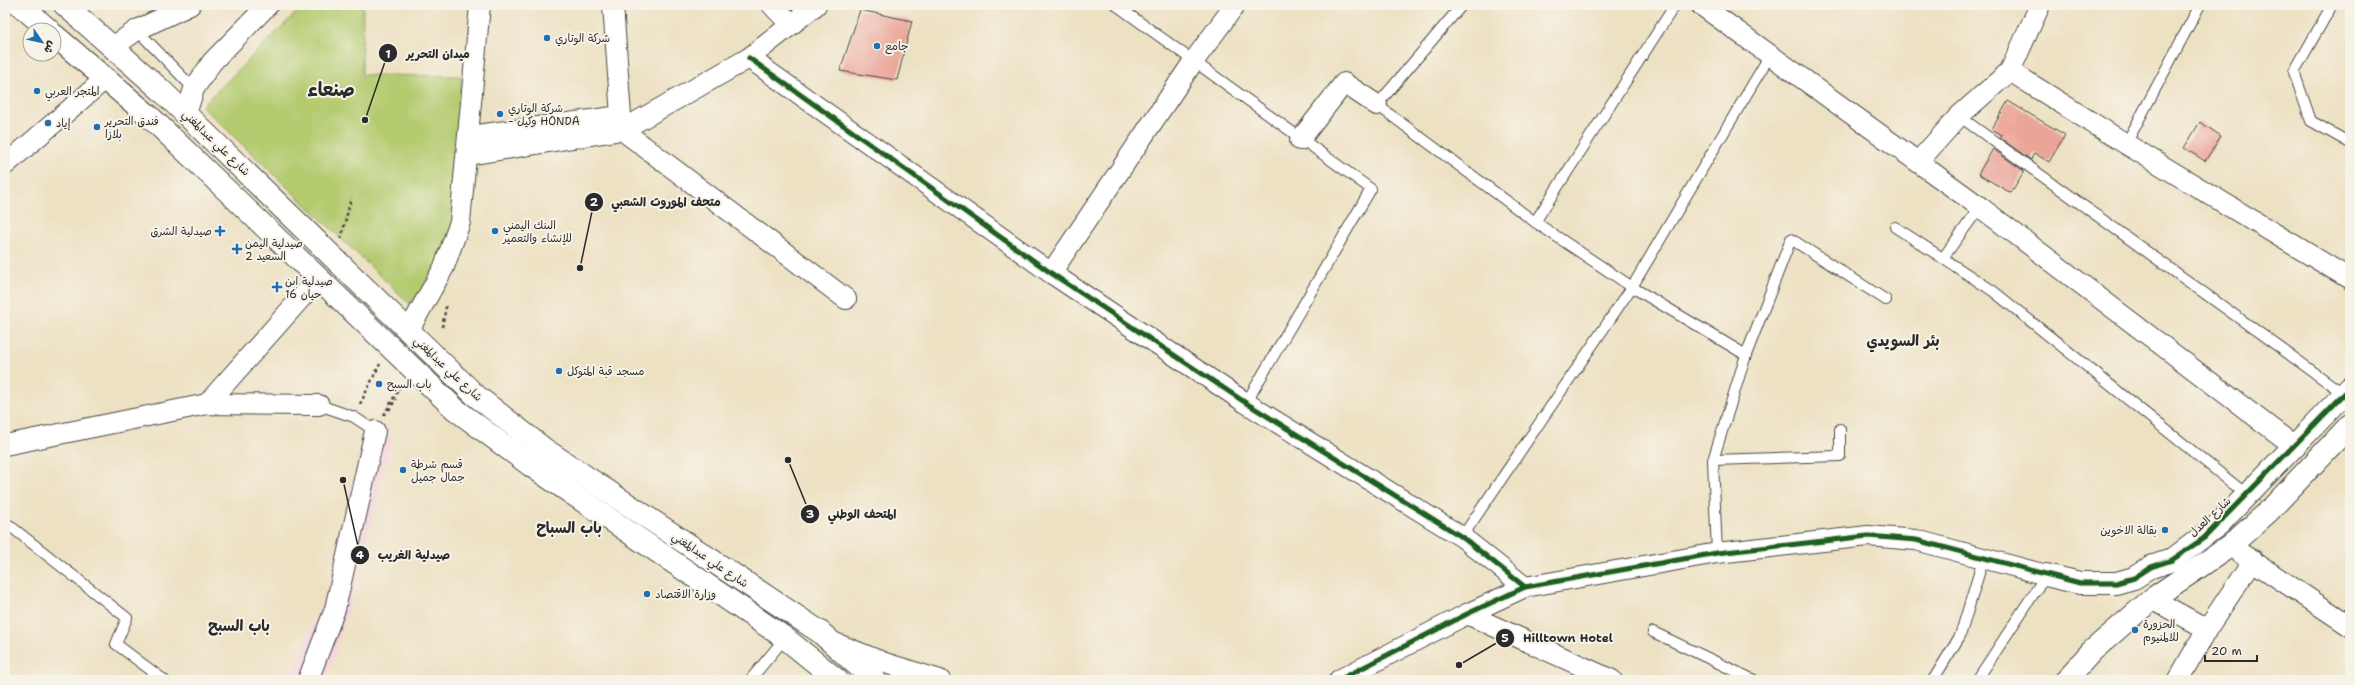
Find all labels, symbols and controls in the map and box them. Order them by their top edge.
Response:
north arrow [22,22,62,62]
place label: شركة الوتاري [555,31,610,47]
marker: شركة الوتاري [542,33,552,43]
text: ش [40,38,59,57]
place label: جامع [885,39,908,55]
callout: ميدان التحرير [378,41,478,65]
marker: جامع [872,41,882,51]
text: 1 [385,46,391,62]
text: ميدان التحرير [405,46,470,62]
district label: صنعاء [307,77,355,102]
place label: المتجر العربي [45,84,99,102]
marker: المتجر العربي [32,86,42,96]
place label: شركة الوتاري - وكيل HONDA [508,101,580,129]
street label: شارع علي عبدالمغني [177,107,253,181]
marker: شركة الوتاري - وكيل HONDA [495,109,505,119]
place label: فندق التحرير بلازا [104,114,159,142]
place label: إياد [56,116,71,131]
marker: إياد [43,118,53,128]
marker: فندق التحرير بلازا [92,122,102,132]
callout: متحف الموروث الشعبي [584,190,729,214]
text: 2 [590,194,599,210]
text: متحف الموروث الشعبي [611,194,721,213]
place label: البنك اليمني للإنشاء والتعمير [502,218,572,246]
place label: صيدلية الشرق [150,224,212,239]
marker: صيدلية الشرق [215,226,225,236]
marker: البنك اليمني للإنشاء والتعمير [490,226,500,236]
place label: صيدلية اليمن السعيد 2 [245,236,303,264]
marker: صيدلية اليمن السعيد 2 [232,244,242,254]
place label: صيدلية ابن حيان 16 [285,274,333,302]
marker: صيدلية ابن حيان 16 [272,282,282,292]
district label: بئر السويدي [1866,331,1940,353]
street label: شارع علي عبدالمغني [408,333,486,407]
place label: مسجد قبة المتوكل [567,364,644,379]
marker: مسجد قبة المتوكل [554,366,564,376]
place label: باب السبح [387,377,432,392]
marker: باب السبح [374,379,384,389]
place label: قسم شرطة جمال جميل [411,457,465,485]
marker: قسم شرطة جمال جميل [398,465,408,475]
street label: شارع العدل [2186,494,2235,541]
callout: المتحف الوطني [800,502,905,526]
text: 3 [806,506,814,522]
text: المتحف الوطني [828,506,896,525]
district label: باب السباح [536,518,602,538]
place label: بقالة الاخوين [2100,523,2157,538]
marker: بقالة الاخوين [2160,525,2170,535]
street label: شارع علي عبدالمغني [667,529,751,594]
callout: صيدلية الغريب [350,543,458,567]
text: 4 [356,547,365,563]
text: صيدلية الغريب [378,547,450,563]
place label: وزارة الاقتصاد [655,587,716,602]
marker: وزارة الاقتصاد [642,589,652,599]
district label: باب السبح [208,616,270,636]
place label: الحزورة للالمنيوم [2143,617,2179,646]
marker: الحزورة للالمنيوم [2130,625,2140,635]
callout: Hilltown Hotel [1495,626,1621,650]
text: 5 [1501,630,1509,646]
text: Hilltown Hotel [1523,630,1613,646]
scale bar [2205,637,2257,663]
text: 20 m [2211,643,2242,659]

